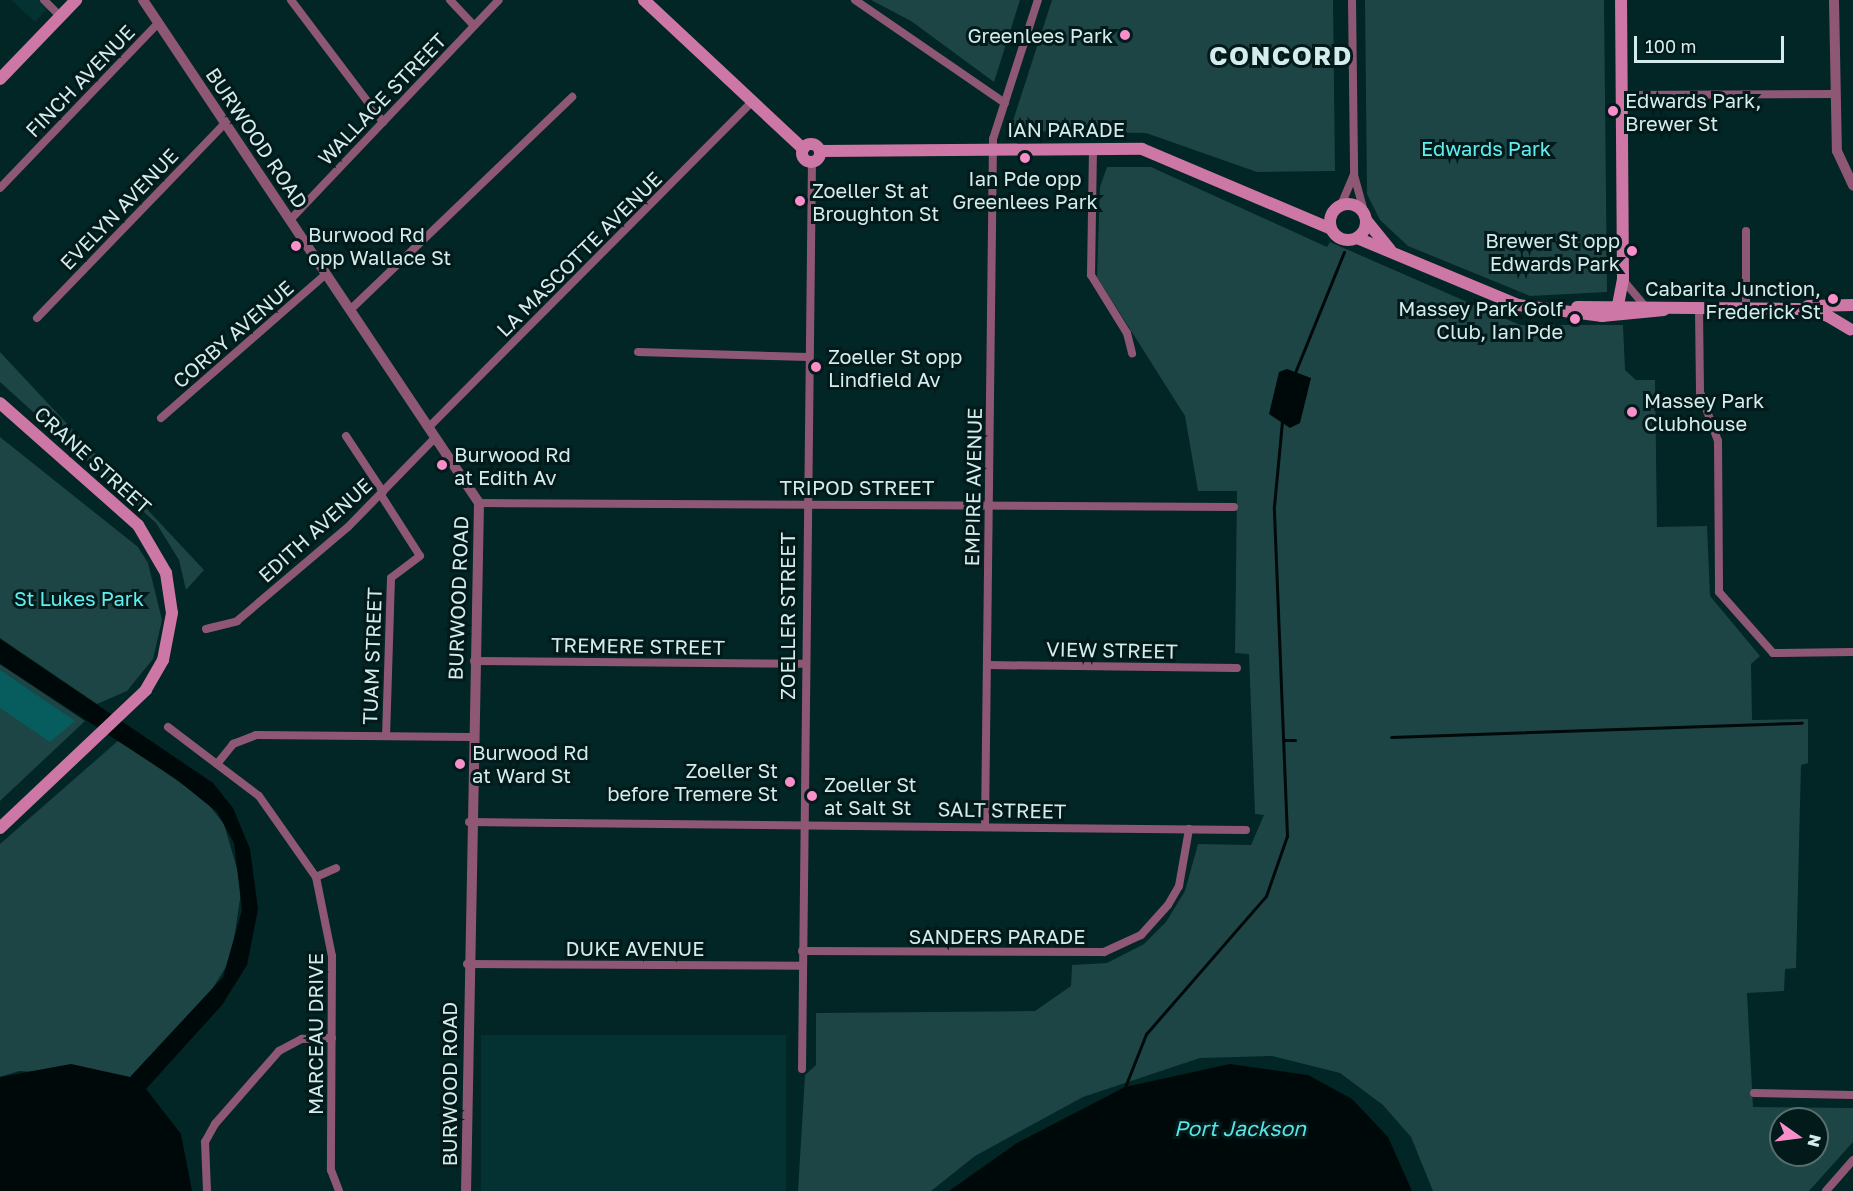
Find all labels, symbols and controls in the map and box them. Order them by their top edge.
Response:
street label: FINCH AVENUE [21,20,139,142]
place label: Greenlees Park [968,23,1113,47]
scale bar [1637,24,1787,62]
street label: WALLACE STREET [313,28,451,170]
marker: Greenlees Park [1118,28,1132,42]
text: 100 m [1645,35,1696,57]
district label: CONCORD [1209,40,1353,72]
street label: BURWOOD ROAD [201,63,313,213]
place label: Edwards Park, Brewer St [1625,88,1761,135]
marker: Edwards Park, Brewer St [1606,104,1620,118]
street label: IAN PARADE [1007,117,1125,141]
park label: Edwards Park [1421,136,1551,160]
street label: EVELYN AVENUE [55,143,183,275]
marker: Ian Pde opp Greenlees Park [1018,151,1032,165]
street label: LA MASCOTTE AVENUE [491,166,667,342]
place label: Ian Pde opp Greenlees Park [952,167,1098,214]
place label: Zoeller St at Broughton St [812,178,939,225]
marker: Zoeller St at Broughton St [793,194,807,208]
place label: Burwood Rd opp Wallace St [308,222,451,269]
place label: Brewer St opp Edwards Park [1485,228,1620,275]
marker: Burwood Rd opp Wallace St [289,239,303,253]
marker: Brewer St opp Edwards Park [1625,244,1639,258]
street label: CORBY AVENUE [168,275,298,393]
place label: Cabarita Junction, Frederick St [1645,276,1821,323]
marker: Cabarita Junction, Frederick St [1826,292,1840,306]
place label: Massey Park Golf Club, Ian Pde [1398,296,1563,343]
marker: Massey Park Golf Club, Ian Pde [1568,312,1582,326]
place label: Zoeller St opp Lindfield Av [828,344,962,391]
marker: Zoeller St opp Lindfield Av [809,360,823,374]
place label: Massey Park Clubhouse [1644,388,1764,435]
street label: CRANE STREET [30,401,156,519]
marker: Massey Park Clubhouse [1625,405,1639,419]
street label: EMPIRE AVENUE [960,407,986,567]
place label: Burwood Rd at Edith Av [454,442,571,489]
marker: Burwood Rd at Edith Av [435,458,449,472]
street label: EDITH AVENUE [253,473,377,587]
street label: TRIPOD STREET [780,475,934,499]
street label: BURWOOD ROAD [443,515,473,681]
street label: ZOELLER STREET [775,532,799,700]
park label: St Lukes Park [14,586,144,610]
street label: TUAM STREET [358,587,386,725]
street label: TREMERE STREET [551,632,725,660]
street label: VIEW STREET [1046,637,1178,663]
place label: Burwood Rd at Ward St [472,740,589,787]
marker: Burwood Rd at Ward St [453,757,467,771]
place label: Zoeller St before Tremere St [607,759,778,806]
place label: Zoeller St at Salt St [824,772,917,819]
marker: Zoeller St before Tremere St [783,775,797,789]
marker: Zoeller St at Salt St [805,789,819,803]
street label: SALT STREET [937,797,1067,823]
street label: SANDERS PARADE [909,924,1085,948]
street label: DUKE AVENUE [566,936,704,960]
street label: MARCEAU DRIVE [303,953,327,1115]
street label: BURWOOD ROAD [437,1002,461,1166]
north arrow [1769,1107,1829,1167]
water label: Port Jackson [1174,1115,1306,1141]
text: N [1803,1133,1826,1149]

